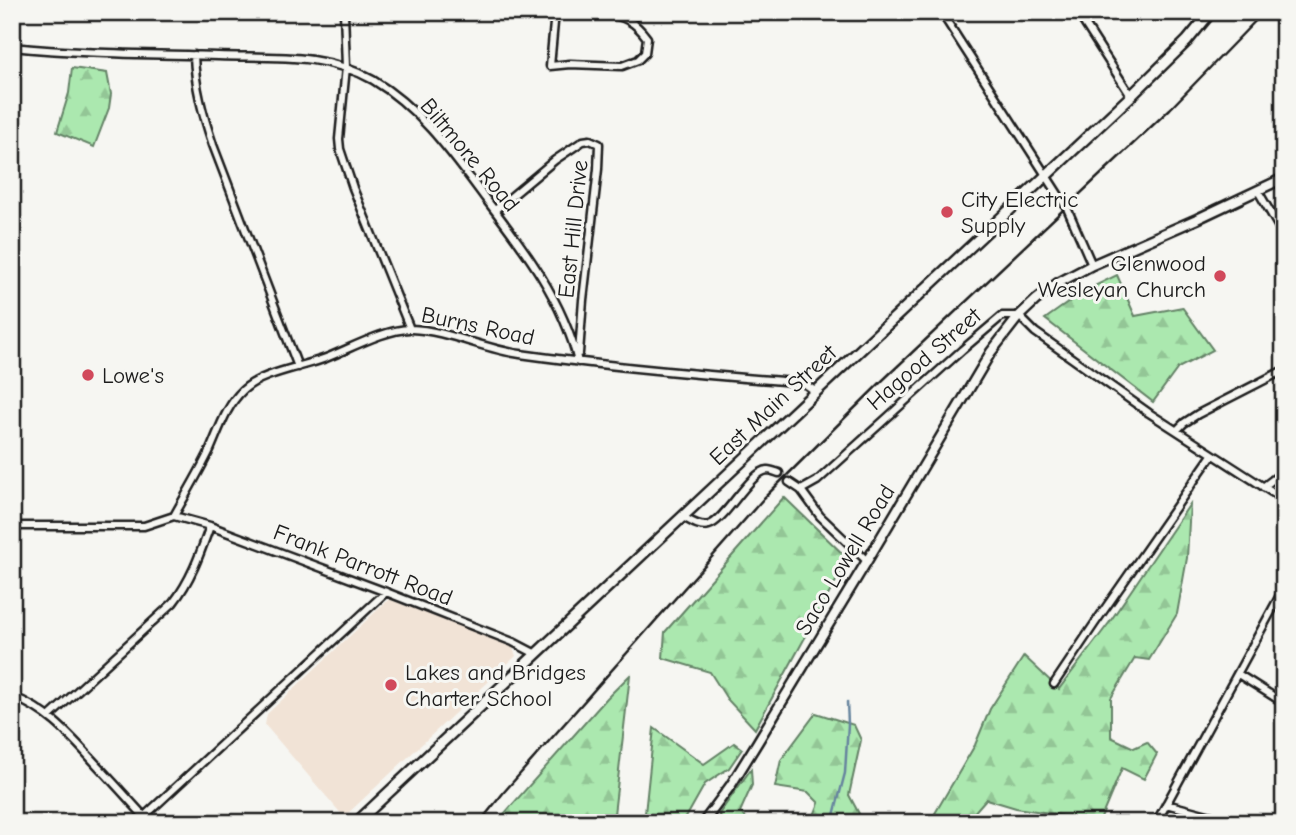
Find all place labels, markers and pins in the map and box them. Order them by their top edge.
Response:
place label: City Electric Supply [961,186,1078,239]
marker: City Electric Supply [939,204,955,220]
place label: Glenwood Wesleyan Church [1038,250,1206,303]
marker: Glenwood Wesleyan Church [1212,268,1228,284]
place label: Lowe's [102,362,164,389]
marker: Lowe's [80,367,96,383]
place label: Lakes and Bridges Charter School [405,659,586,712]
marker: Lakes and Bridges Charter School [383,677,399,693]

